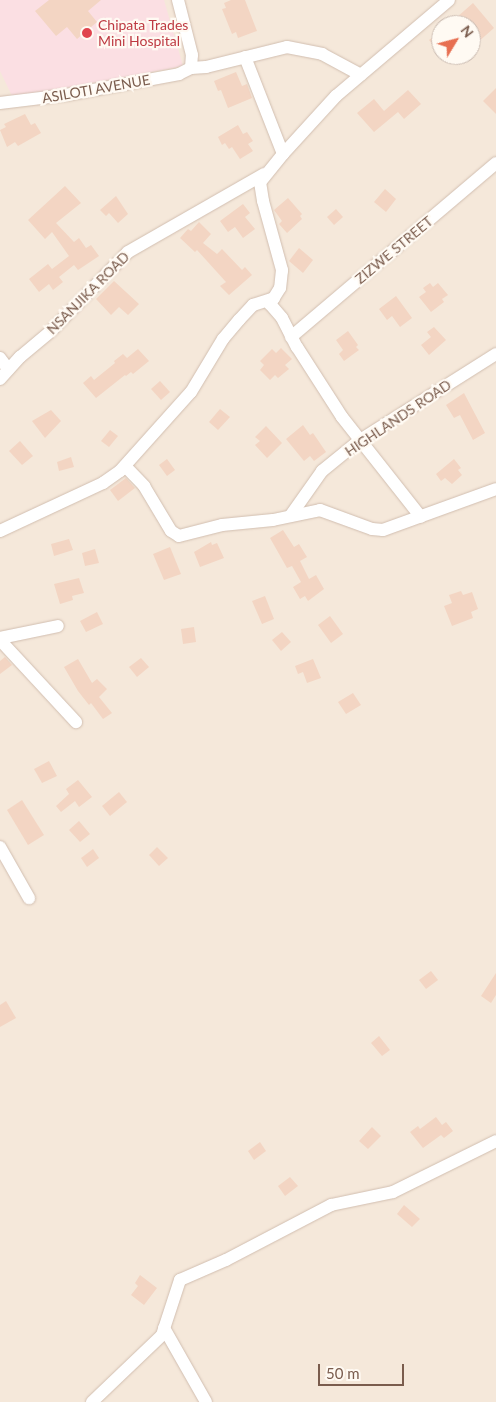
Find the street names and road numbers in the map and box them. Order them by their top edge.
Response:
street label: ASILOTI AVENUE [41,71,151,107]
street label: ZIZWE STREET [352,213,436,287]
street label: NSANJIKA ROAD [43,248,133,338]
street label: HIGHLANDS ROAD [342,376,454,460]

